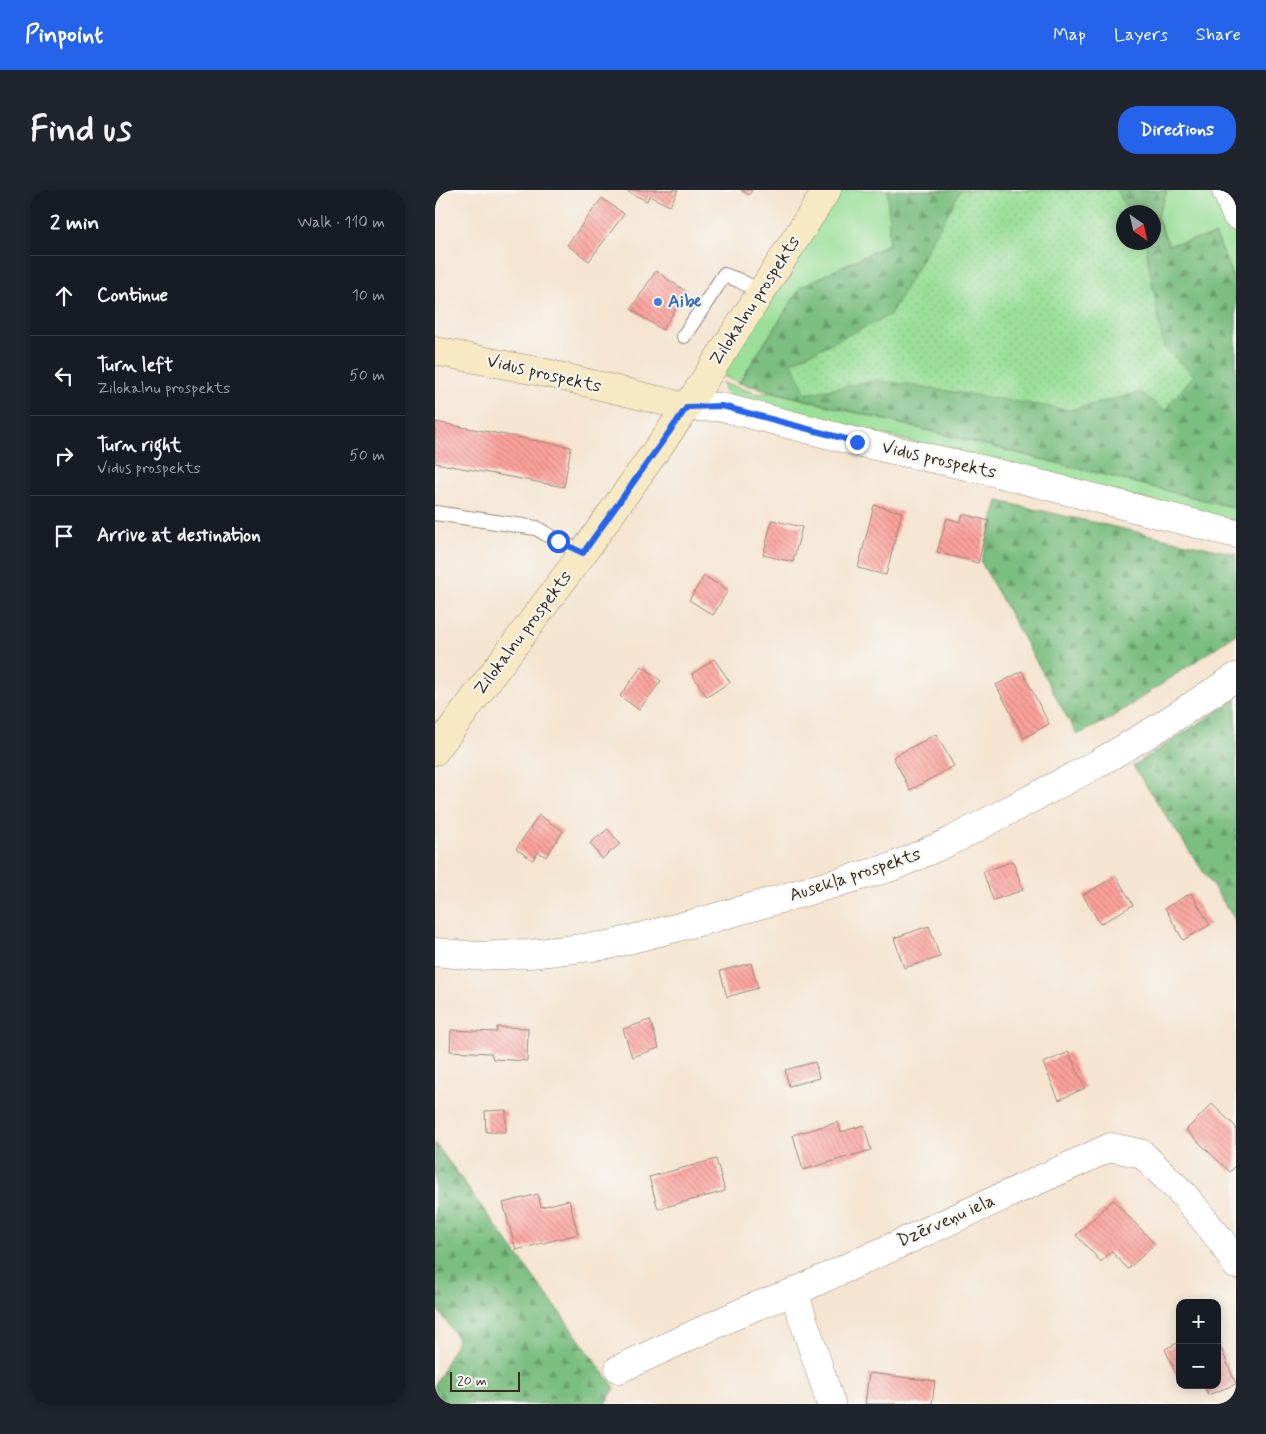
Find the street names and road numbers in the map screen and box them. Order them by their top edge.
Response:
street label: Zilokalnu prospekts [704,232,806,370]
street label: Vidus prospekts [484,349,604,399]
street label: Vidus prospekts [879,435,999,485]
street label: Zilokalnu prospekts [468,566,578,700]
street label: Ausekļa prospekts [786,842,924,908]
street label: Dzērveņu iela [893,1189,999,1253]

